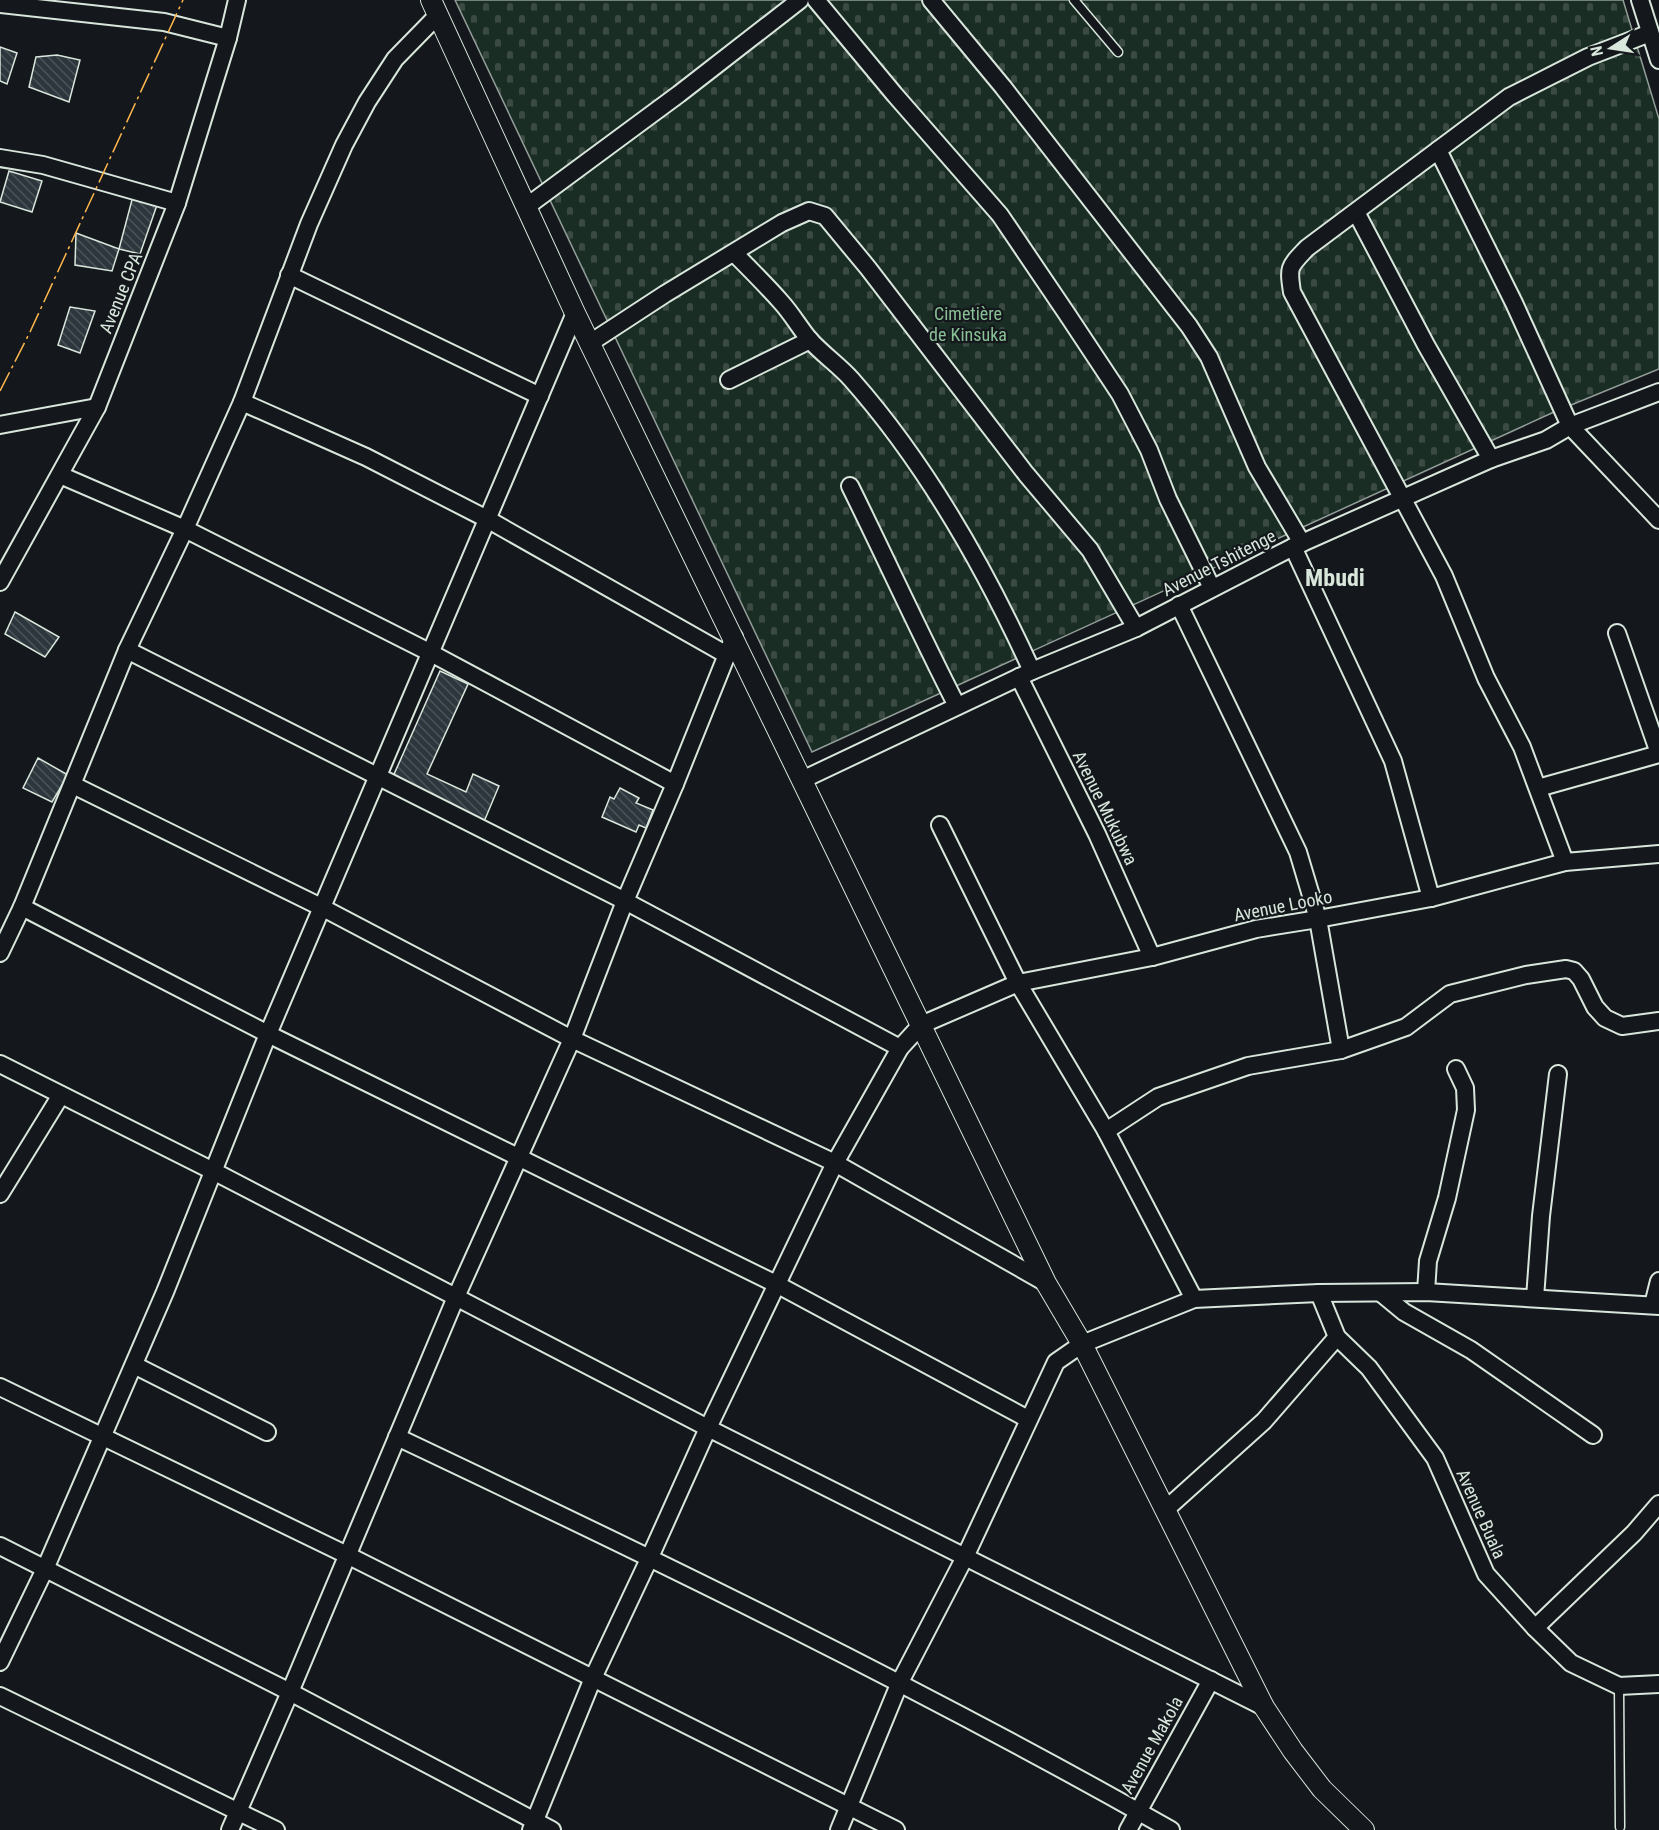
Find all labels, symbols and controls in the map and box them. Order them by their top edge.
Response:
north arrow [1581,18,1641,78]
text: N [1587,44,1607,58]
street label: Avenue CPA [95,249,146,336]
park label: Cimetière de Kinsuka [929,303,1007,345]
street label: Avenue Tshitenge [1158,525,1279,600]
district label: Mbudi [1305,564,1365,592]
street label: Avenue Mukubwa [1069,747,1142,868]
street label: Avenue Looko [1232,886,1334,925]
street label: Avenue Buala [1452,1466,1511,1562]
street label: Avenue Makola [1116,1692,1187,1797]

